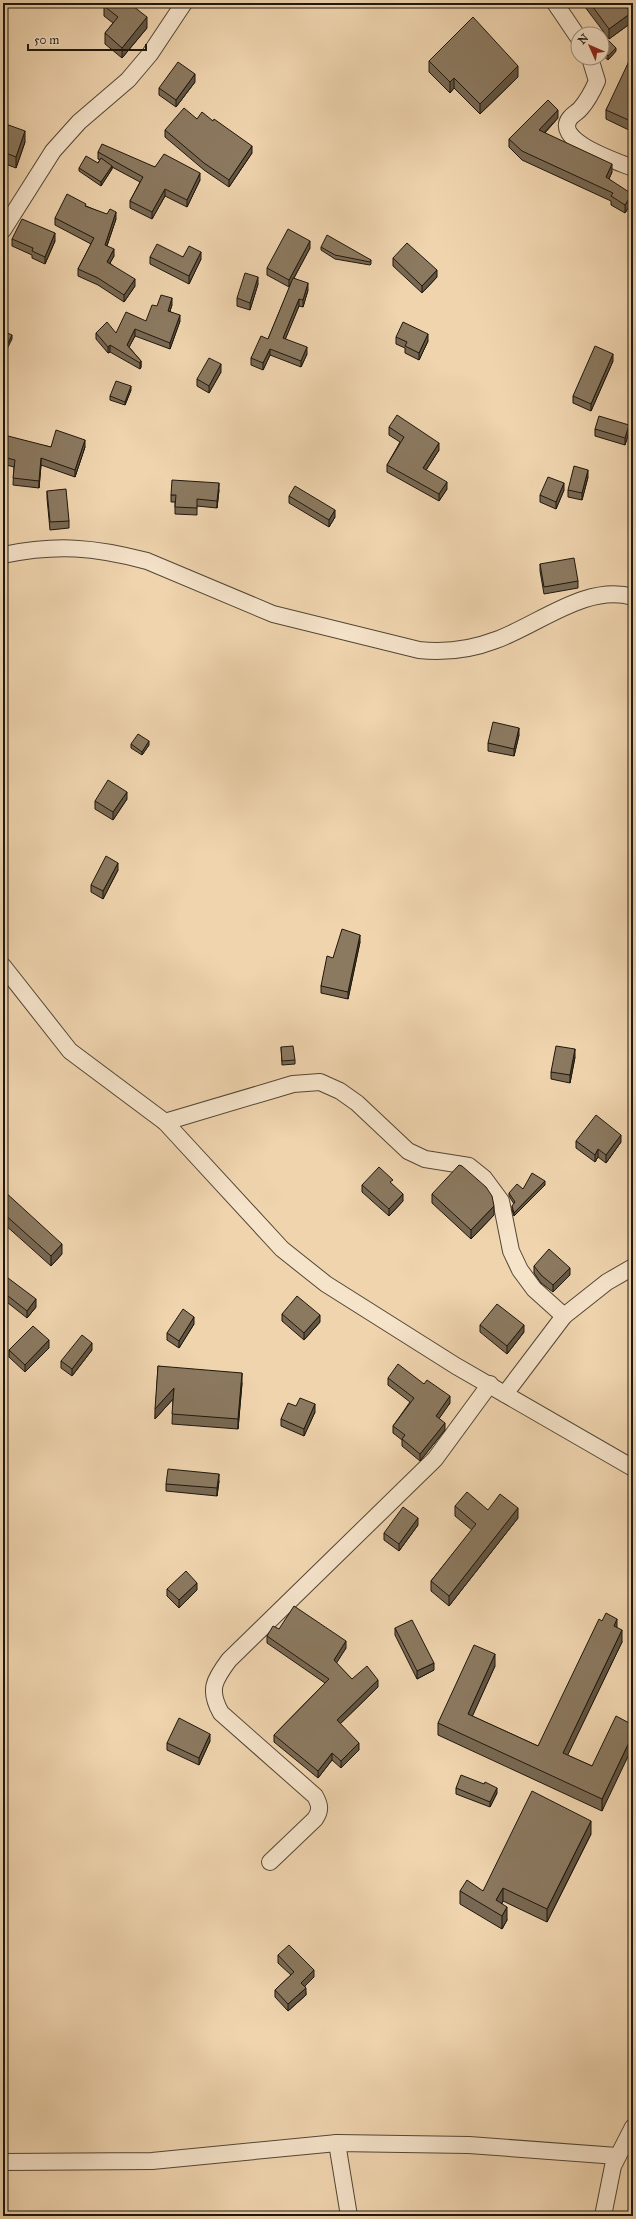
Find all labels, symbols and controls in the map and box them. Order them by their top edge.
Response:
scale bar [28,26,146,52]
north arrow [570,26,610,66]
text: N [575,31,592,47]
text: 50 m [34,33,59,47]

